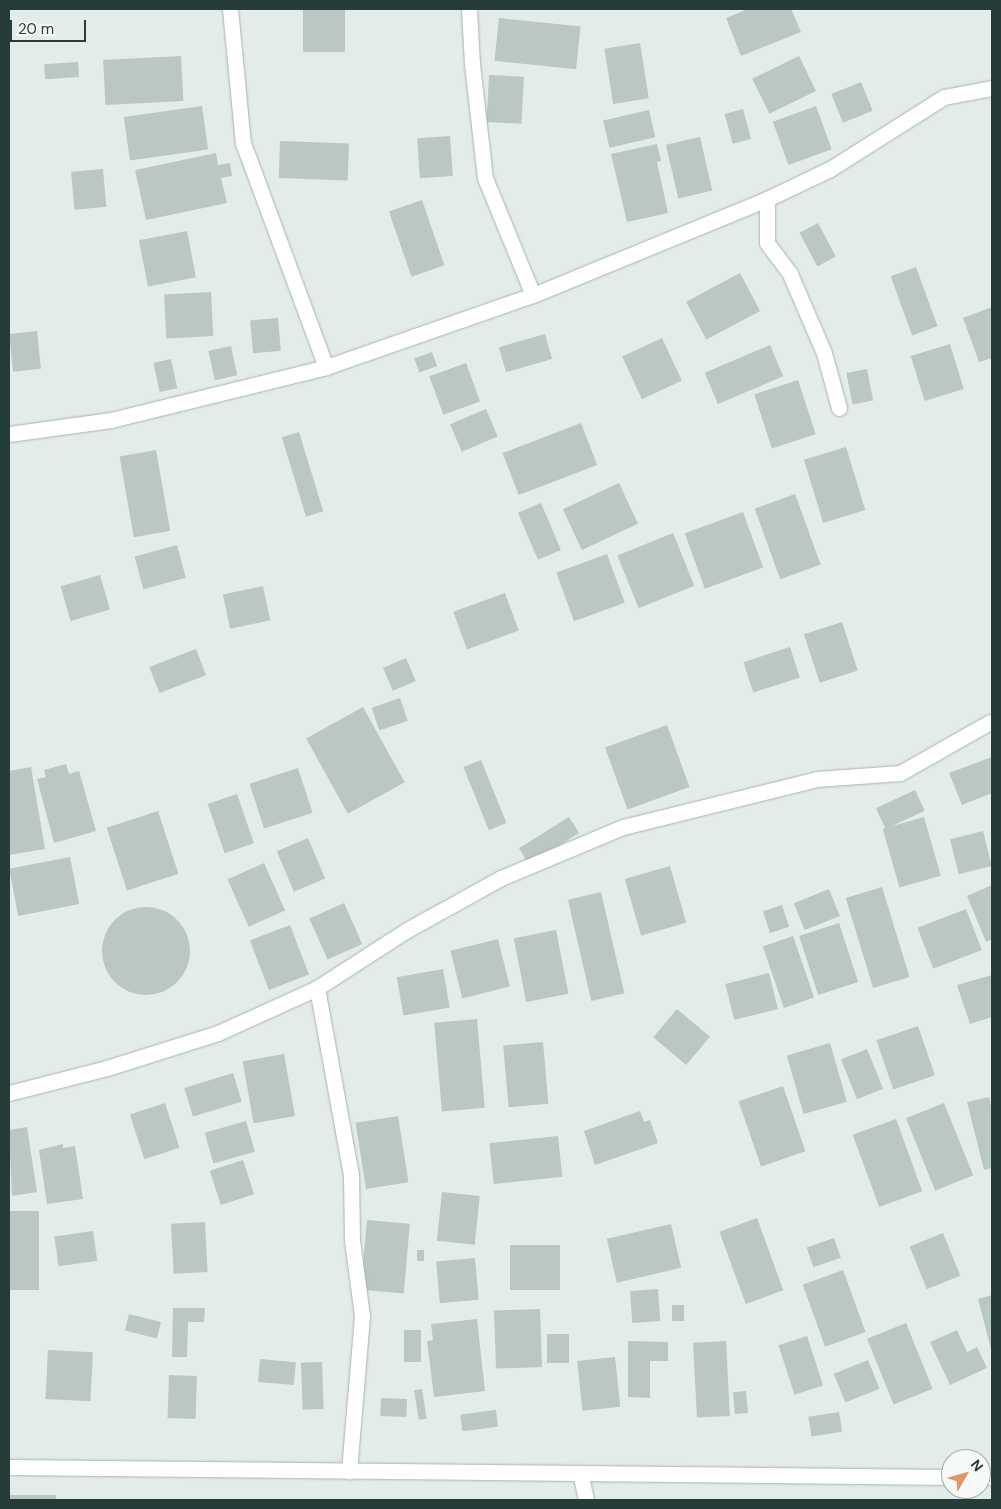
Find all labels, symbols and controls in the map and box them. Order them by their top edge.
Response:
scale bar [12,10,89,42]
text: 20 m [18,19,54,39]
north arrow [941,1449,991,1499]
text: N [967,1456,987,1475]

